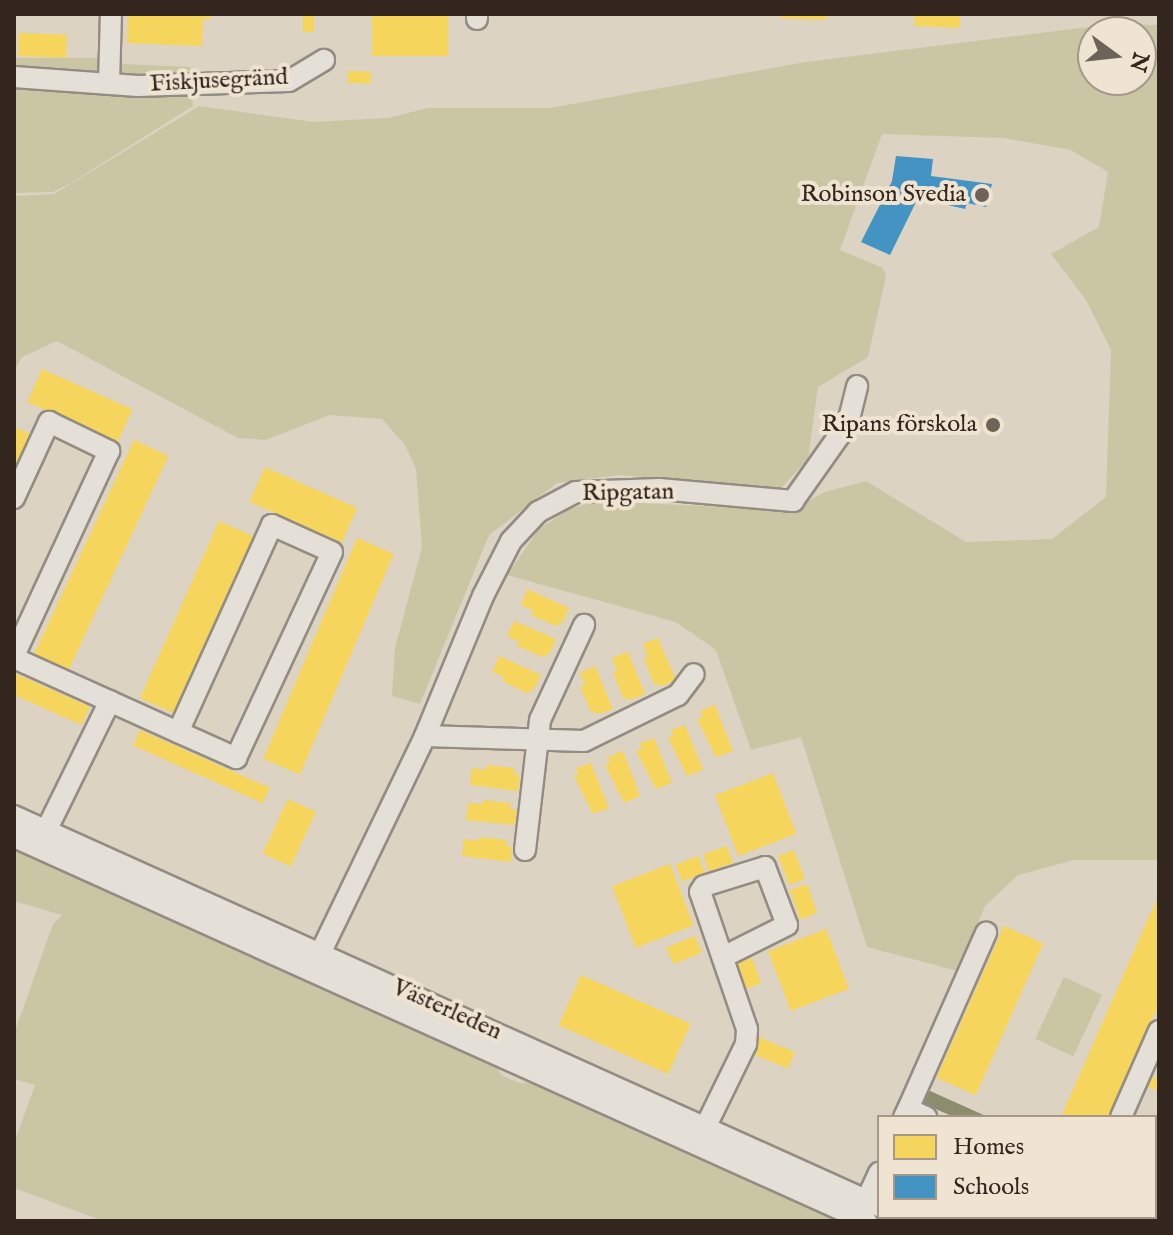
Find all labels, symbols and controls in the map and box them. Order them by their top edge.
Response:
north arrow [1077,16,1157,96]
text: N [1122,49,1154,75]
street label: Fiskjusegränd [149,63,289,99]
place label: Robinson Svedia [800,181,966,209]
marker: Robinson Svedia [973,186,991,204]
place label: Ripans förskola [822,411,977,439]
marker: Ripans förskola [984,416,1002,434]
street label: Ripgatan [582,478,674,508]
street label: Västerleden [388,973,506,1047]
legend [877,1115,1157,1219]
text: Homes [953,1132,1024,1163]
text: Schools [953,1172,1029,1203]

